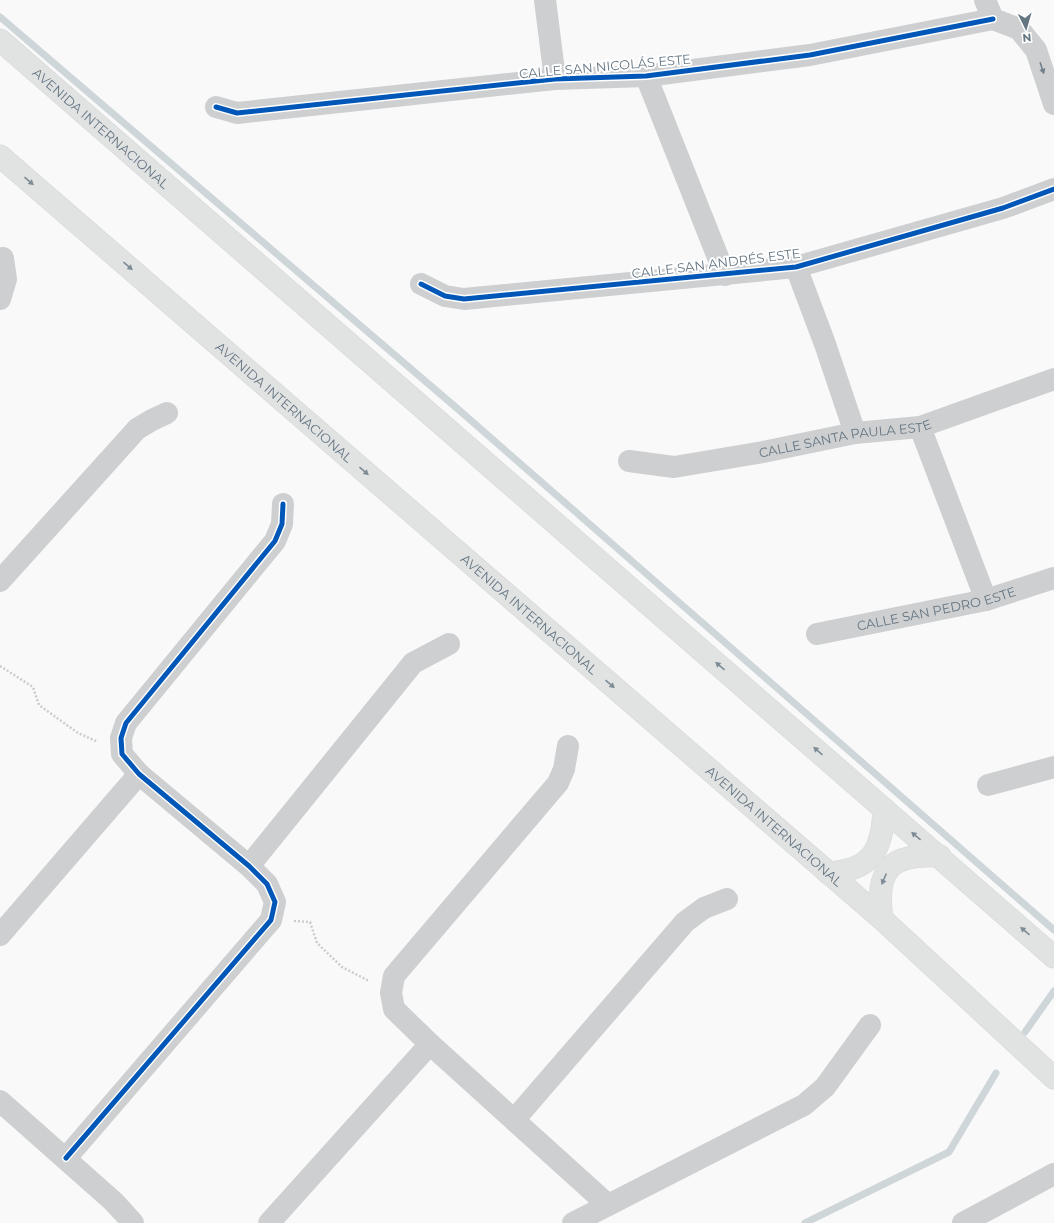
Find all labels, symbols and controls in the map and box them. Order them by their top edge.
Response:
north arrow [1006,8,1046,48]
text: N [1022,31,1032,45]
street label: CALLE SAN NICOLÁS ESTE [518,51,692,81]
one-way arrow [1040,62,1046,74]
street label: AVENIDA INTERNACIONAL [30,64,173,192]
one-way arrow [24,177,35,186]
street label: CALLE SAN ANDRÉS ESTE [631,245,801,281]
one-way arrow [122,262,133,271]
street label: AVENIDA INTERNACIONAL [213,338,356,466]
street label: CALLE SANTA PAULA ESTE [757,416,934,461]
one-way arrow [358,466,369,475]
street label: AVENIDA INTERNACIONAL [458,550,601,678]
street label: CALLE SAN PEDRO ESTE [855,583,1018,634]
one-way arrow [714,662,725,671]
one-way arrow [605,679,615,689]
one-way arrow [812,747,823,756]
street label: AVENIDA INTERNACIONAL [703,762,846,890]
one-way arrow [911,832,922,841]
one-way arrow [880,874,886,886]
one-way arrow [1020,926,1030,935]

